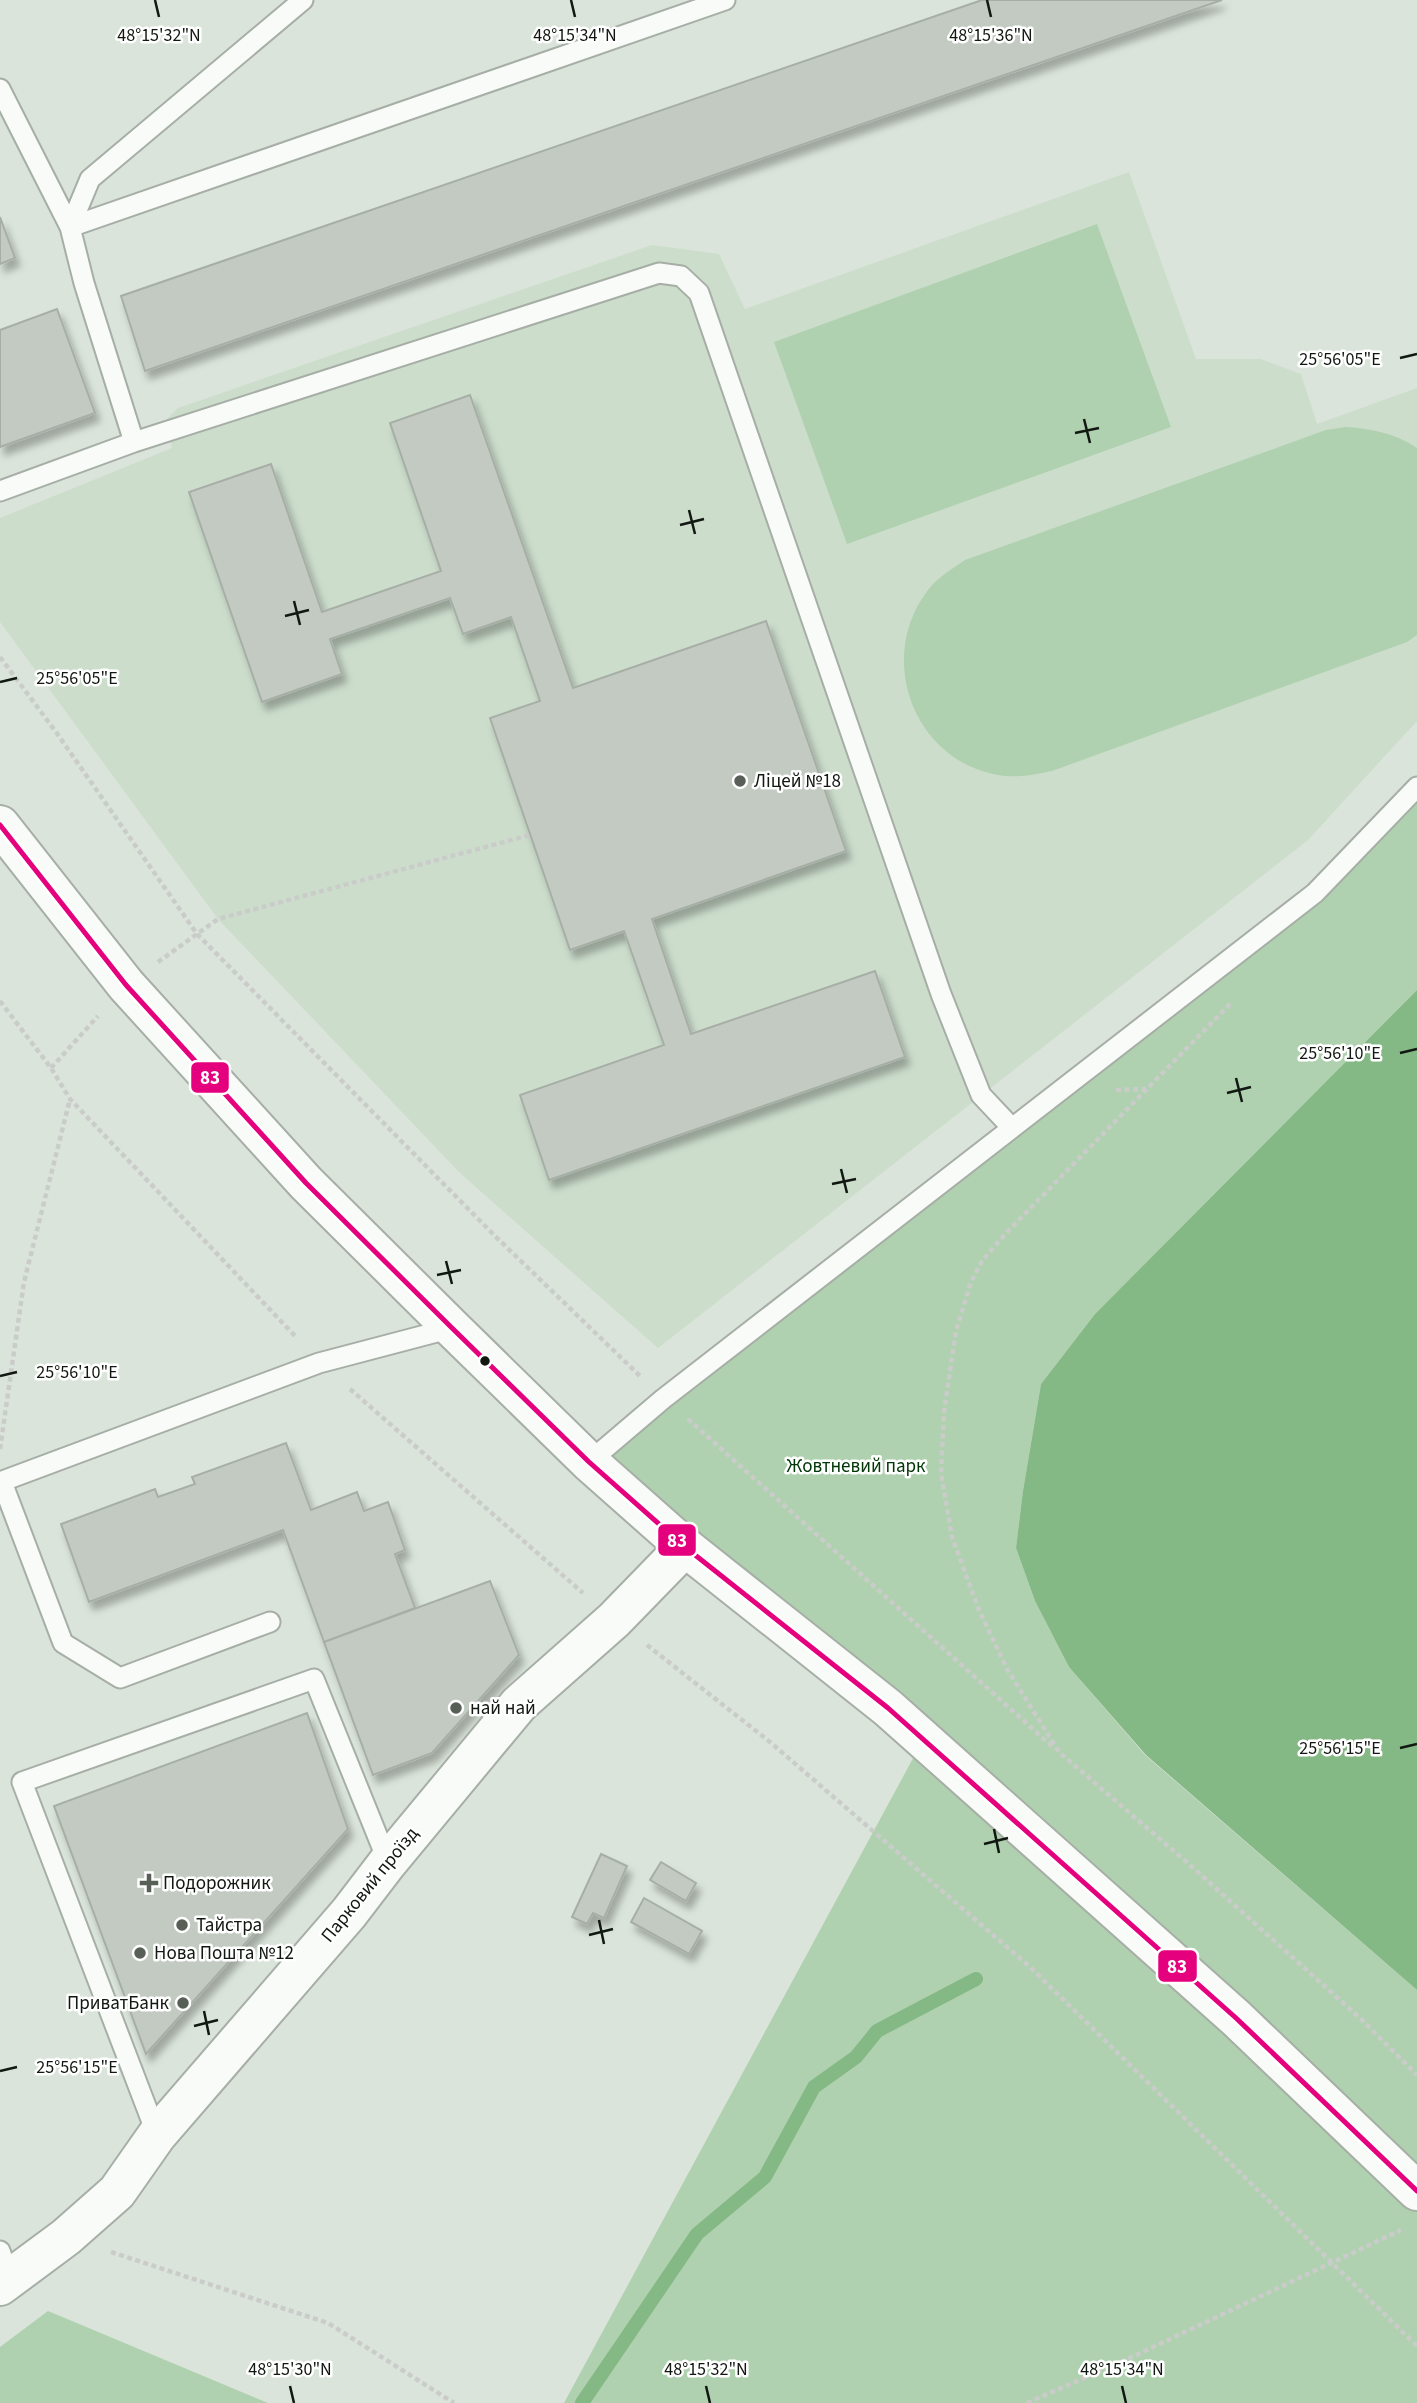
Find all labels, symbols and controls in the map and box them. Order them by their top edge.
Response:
text: 48°15'32"N [117,23,201,48]
text: 48°15'34"N [533,23,617,48]
text: 48°15'36"N [949,23,1033,48]
text: 25°56'05"E [1299,347,1381,372]
text: 25°56'05"E [36,666,118,691]
place label: Ліцей №18 [754,768,841,795]
marker: Ліцей №18 [732,773,748,789]
text: 25°56'10"E [1299,1041,1381,1066]
line badge: 83 [190,1061,230,1094]
text: 83 [200,1065,220,1092]
unlabelled marker [478,1354,492,1368]
text: 25°56'10"E [36,1360,118,1385]
park label: Жовтневий парк [787,1453,926,1480]
line badge: 83 [657,1523,697,1557]
text: 83 [667,1528,687,1555]
place label: най най [470,1695,536,1722]
marker: най най [448,1700,464,1716]
text: 25°56'15"E [1299,1736,1381,1761]
street label: Парковий проїзд [315,1822,425,1948]
place label: Подорожник [163,1870,271,1897]
marker: Подорожник [141,1875,157,1891]
place label: Тайстра [196,1912,262,1939]
marker: Тайстра [174,1917,190,1933]
place label: Нова Пошта №12 [154,1940,294,1967]
marker: Нова Пошта №12 [132,1945,148,1961]
line badge: 83 [1157,1949,1198,1983]
text: 83 [1167,1954,1187,1981]
place label: ПриватБанк [67,1990,170,2017]
marker: ПриватБанк [175,1995,191,2011]
text: 25°56'15"E [36,2055,118,2080]
text: 48°15'30"N [248,2357,332,2382]
text: 48°15'32"N [664,2357,748,2382]
text: 48°15'34"N [1080,2357,1164,2382]

